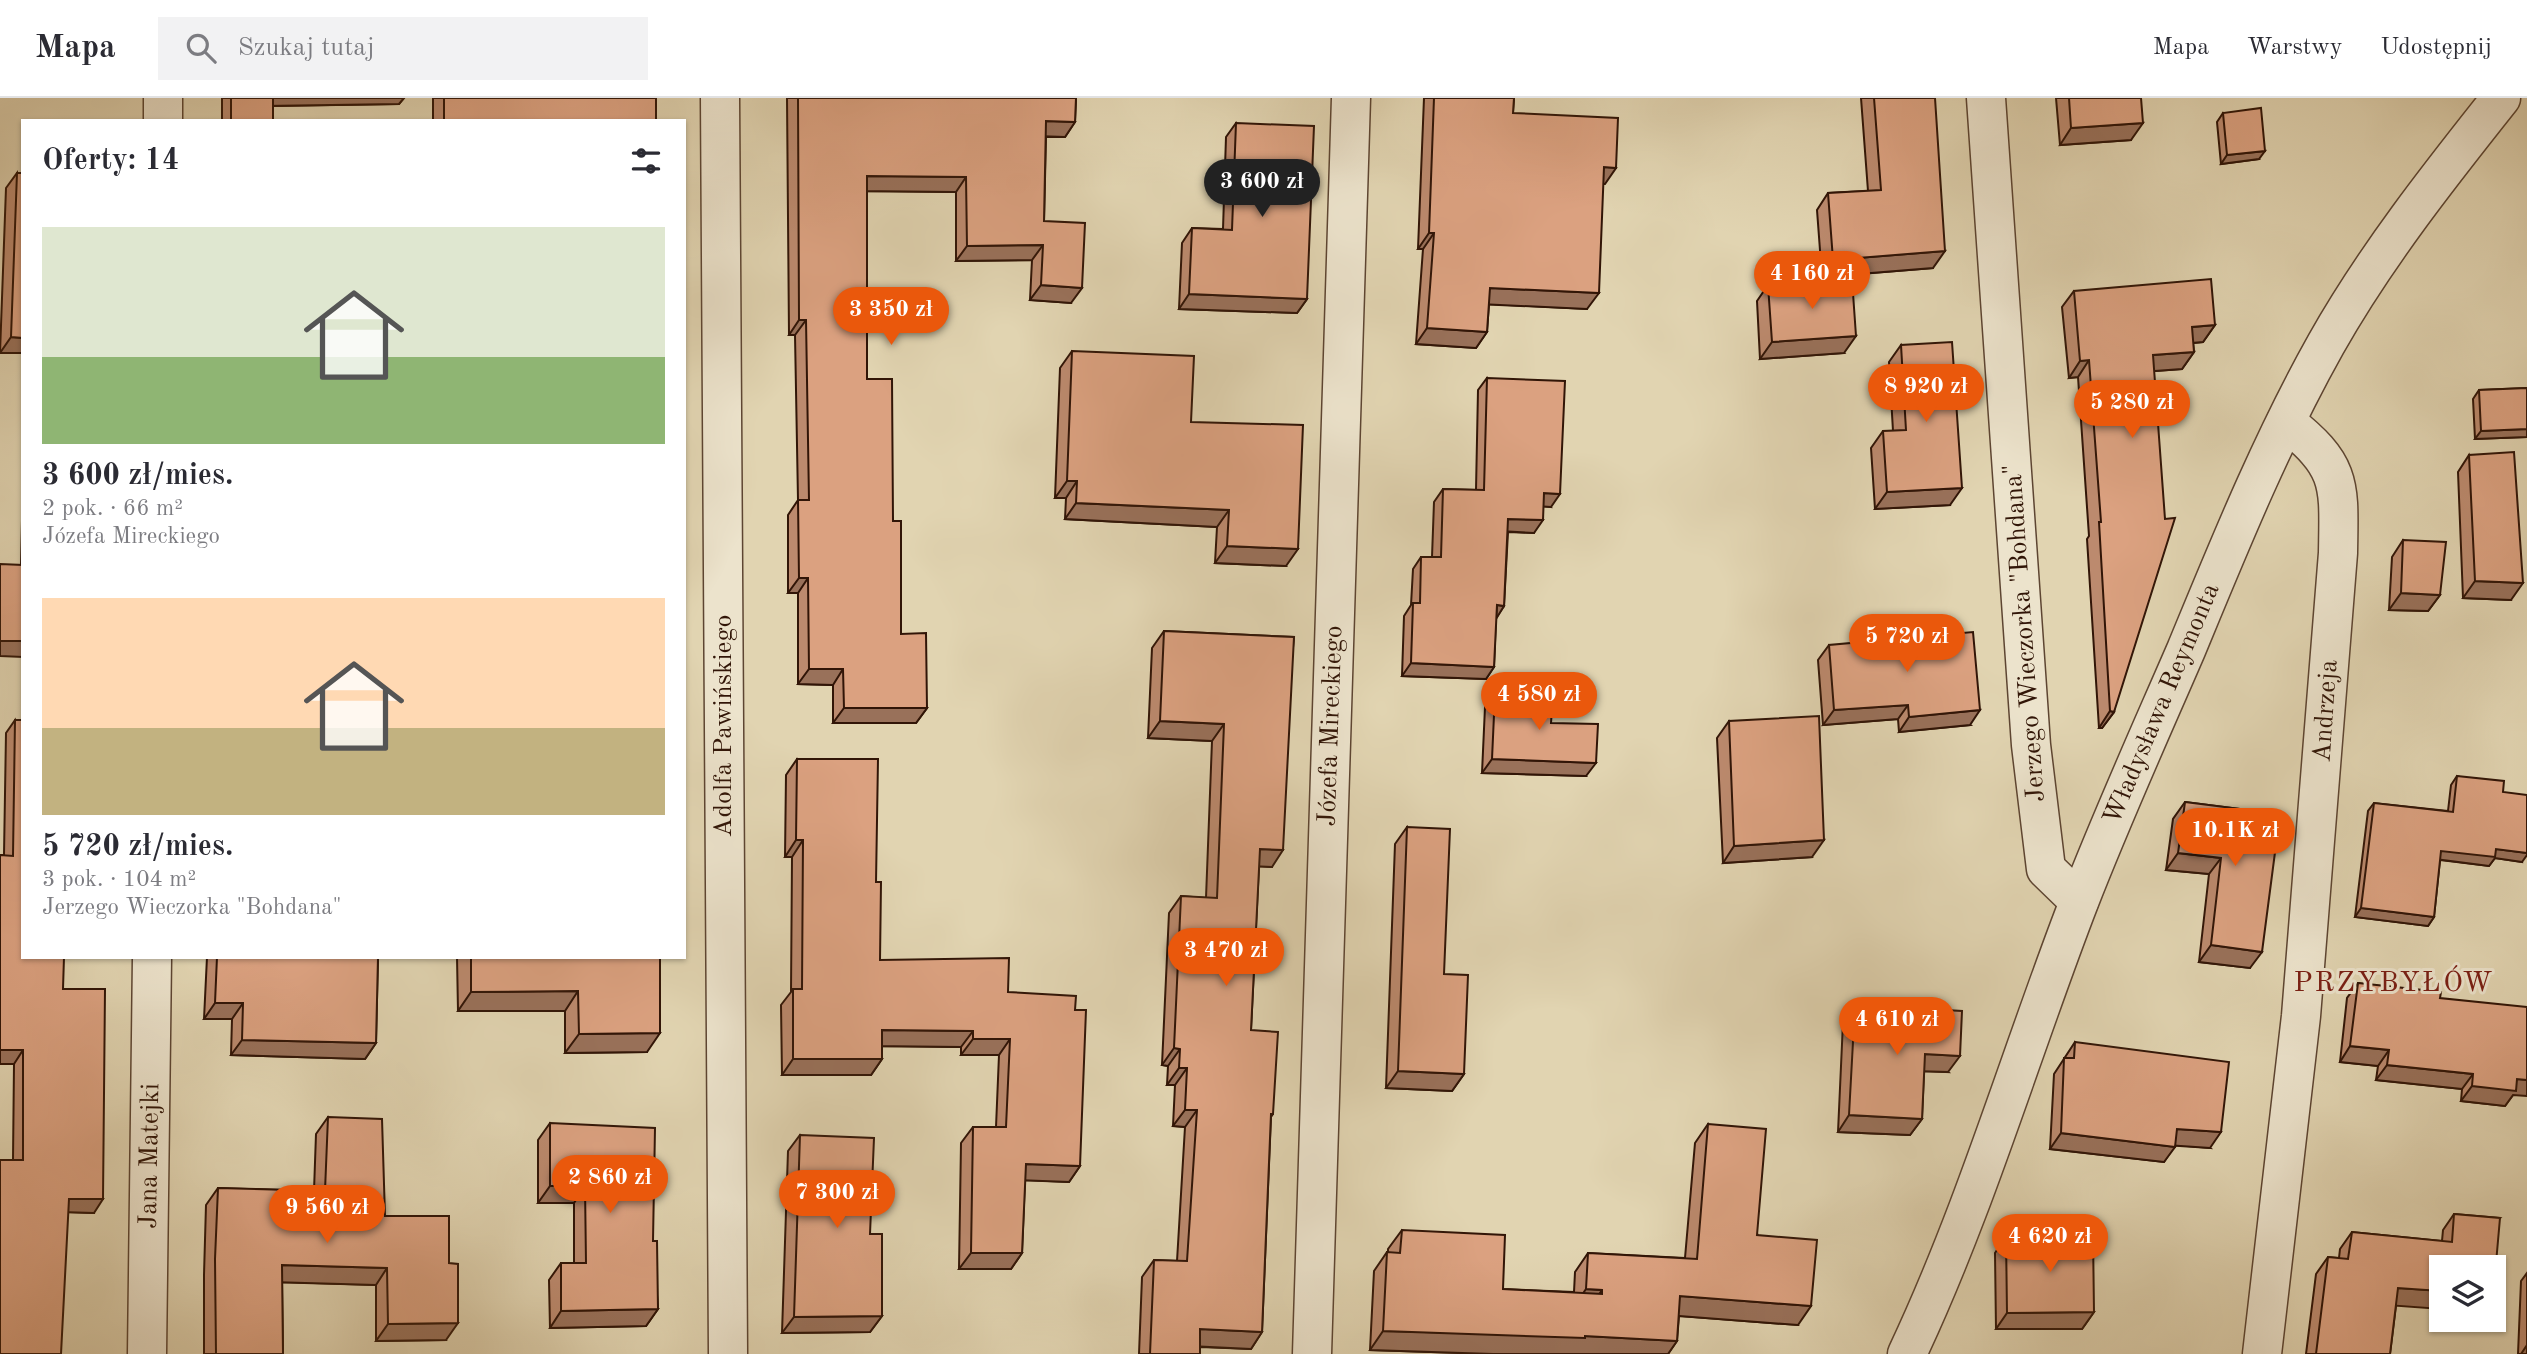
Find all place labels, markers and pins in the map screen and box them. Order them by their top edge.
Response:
pin: 3 600 zł [1190,159,1334,219]
pin: 4 160 zł [1740,252,1884,311]
pin: 3 350 zł [819,288,963,347]
pin: 8 920 zł [1854,364,1998,424]
pin: 5 280 zł [2060,380,2204,440]
pin: 5 720 zł [1835,614,1979,674]
pin: 4 580 zł [1467,672,1611,732]
pin: 10.1K zł [2163,808,2307,868]
pin: 3 470 zł [1154,928,1298,988]
pin: 4 610 zł [1825,998,1969,1057]
pin: 2 860 zł [538,1156,682,1215]
pin: 7 300 zł [765,1170,909,1230]
pin: 9 560 zł [255,1186,399,1245]
pin: 4 620 zł [1978,1214,2122,1274]

